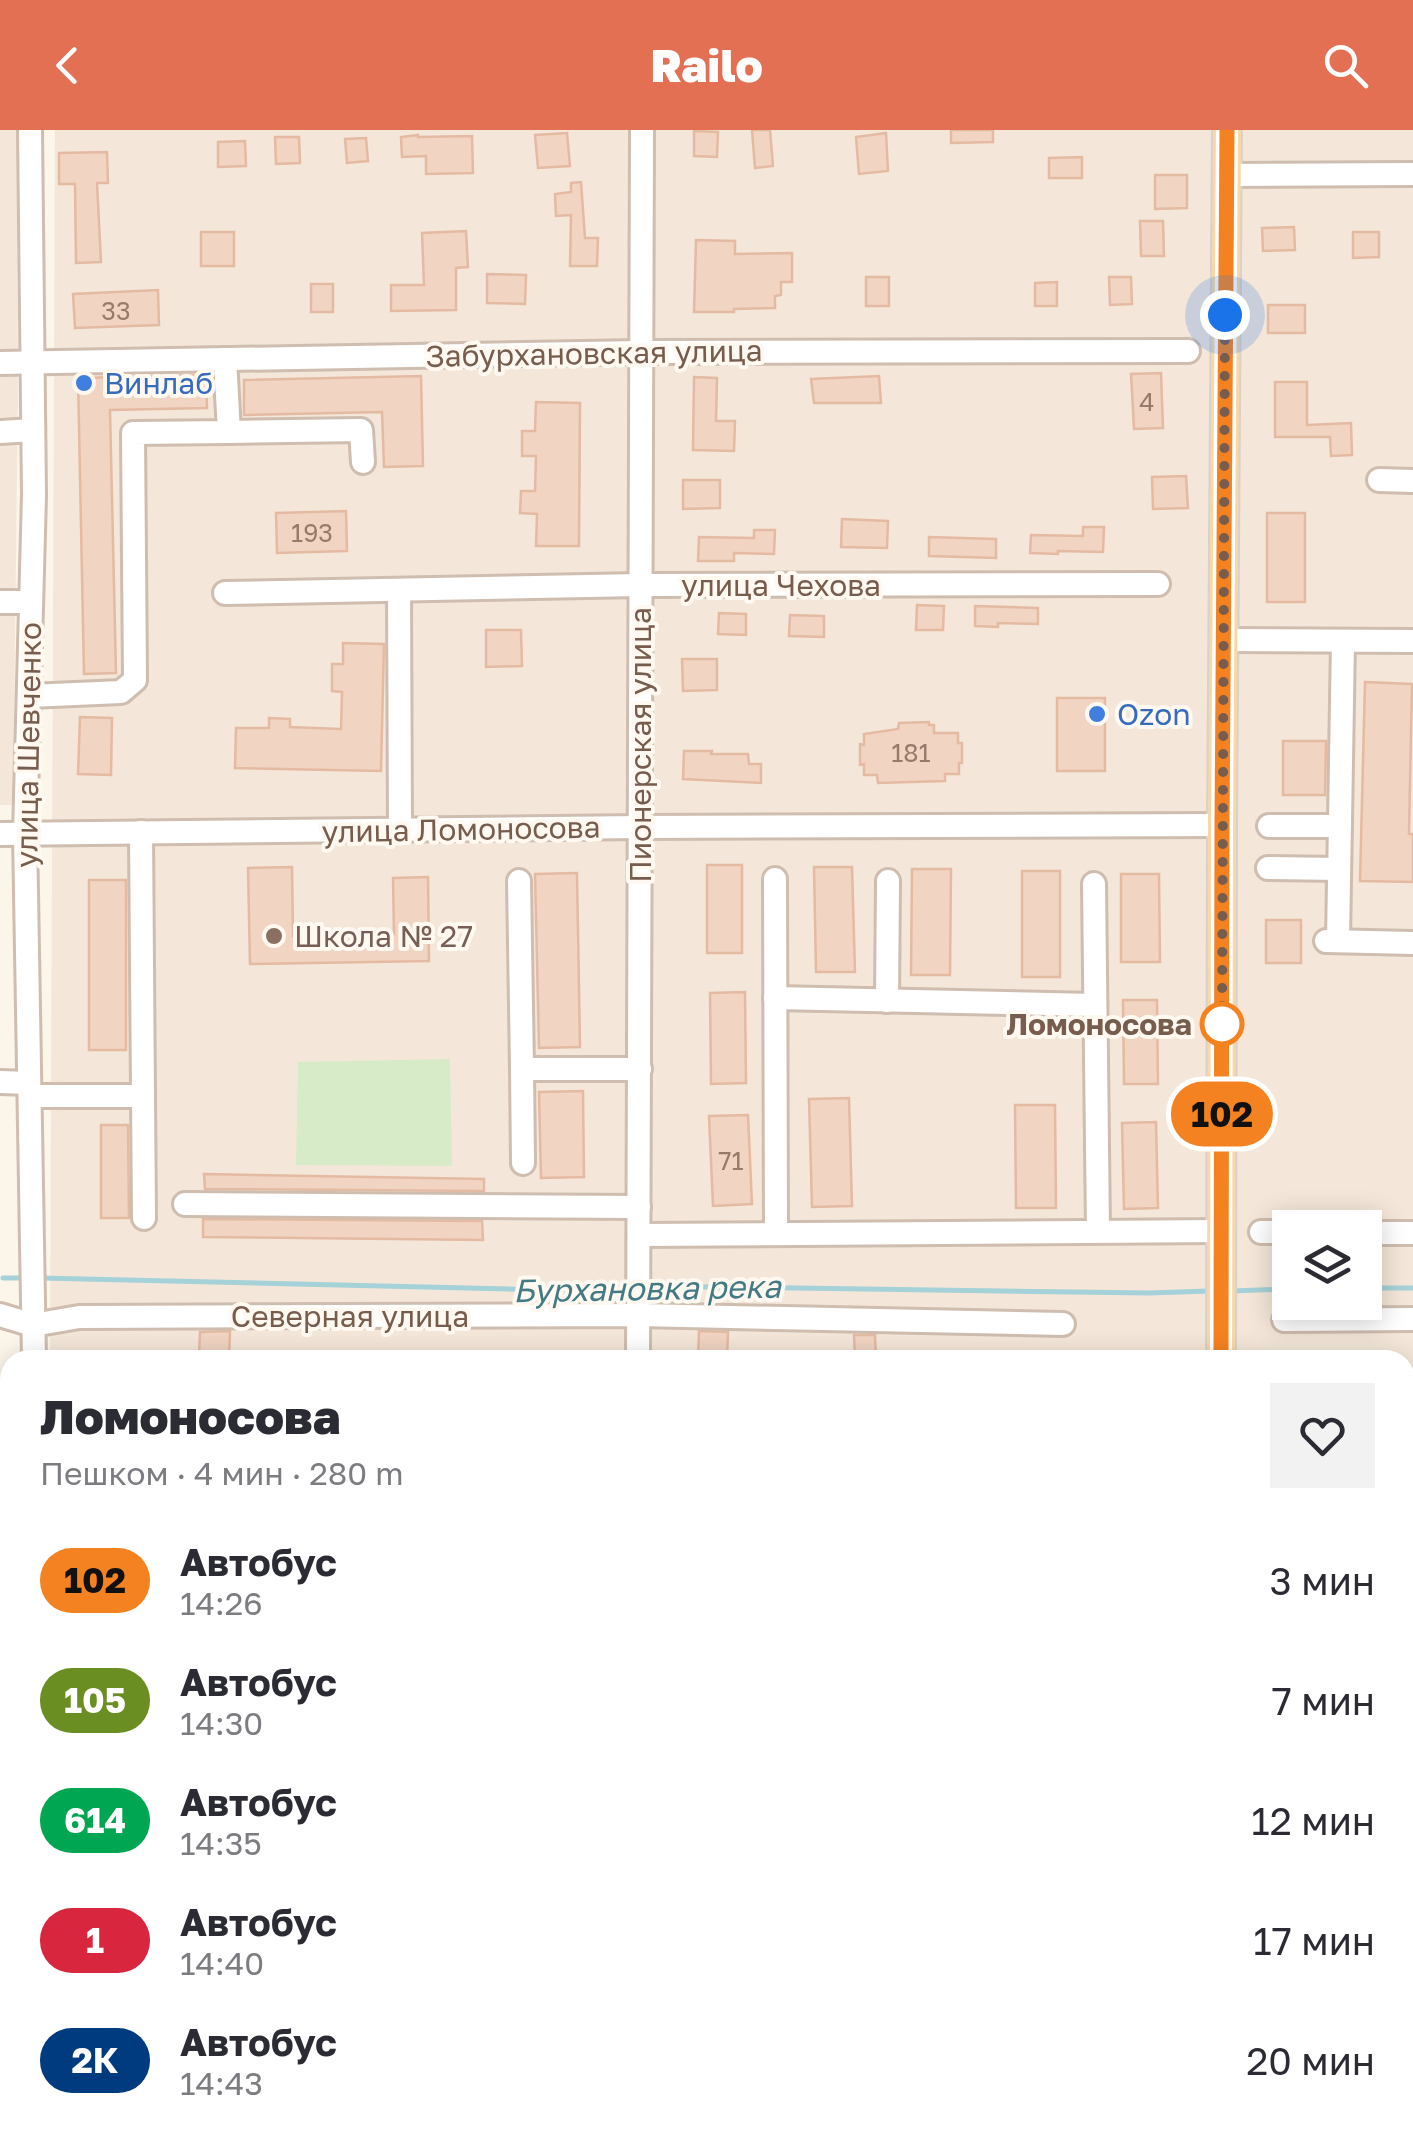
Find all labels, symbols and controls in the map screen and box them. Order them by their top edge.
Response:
icon: back [40,38,95,93]
text: Railo [650,38,763,92]
icon: search [1318,38,1373,93]
your location [1200,290,1250,340]
house number: 33 [101,295,131,326]
street label: Забурхановская улица [425,332,763,374]
place label: Винлаб [104,365,213,401]
marker: Винлаб [73,372,95,394]
house number: 4 [1139,386,1155,417]
house number: 193 [291,517,333,548]
street label: улица Чехова [681,567,881,603]
street label: Пионерская улица [622,607,658,883]
street label: улица Шевченко [8,622,48,868]
place label: Ozon [1117,696,1191,732]
marker: Ozon [1086,703,1108,725]
house number: 181 [891,737,931,768]
street label: улица Ломоносова [321,809,601,849]
place label: Школа № 27 [294,918,473,954]
marker: Школа № 27 [263,925,285,947]
marker: Ломоносова [1201,1003,1243,1045]
place label: Ломоносова [1006,1006,1192,1042]
line badge: 102 [1164,1082,1280,1146]
text: 102 [1191,1093,1253,1135]
house number: 71 [718,1145,744,1176]
map controls [1272,1210,1382,1320]
button: layers [1272,1210,1382,1320]
water label: Бурхановка река [513,1267,783,1309]
street label: Северная улица [231,1298,469,1334]
button: heart [1270,1383,1375,1488]
text: Ломоносова [40,1387,340,1445]
text: Пешком · 4 мин · 280 m [40,1454,404,1492]
text: Автобус [180,1539,337,1584]
text: 3 мин [1270,1558,1375,1603]
text: 102 [64,1559,126,1601]
text: 14:26 [180,1584,263,1622]
text: Автобус [180,1659,337,1704]
text: 7 мин [1272,1678,1375,1723]
text: 105 [64,1679,126,1721]
text: 14:30 [180,1704,263,1742]
text: Автобус [180,1779,337,1824]
text: 12 мин [1251,1798,1375,1843]
text: 614 [64,1799,126,1841]
text: 14:35 [180,1824,262,1862]
text: Автобус [180,1899,337,1944]
text: 17 мин [1253,1918,1375,1963]
text: 1 [86,1919,104,1961]
text: 14:40 [180,1944,264,1982]
text: Автобус [180,2019,337,2064]
text: 20 мин [1246,2038,1375,2083]
text: 2К [71,2039,119,2081]
text: 14:43 [180,2064,263,2102]

